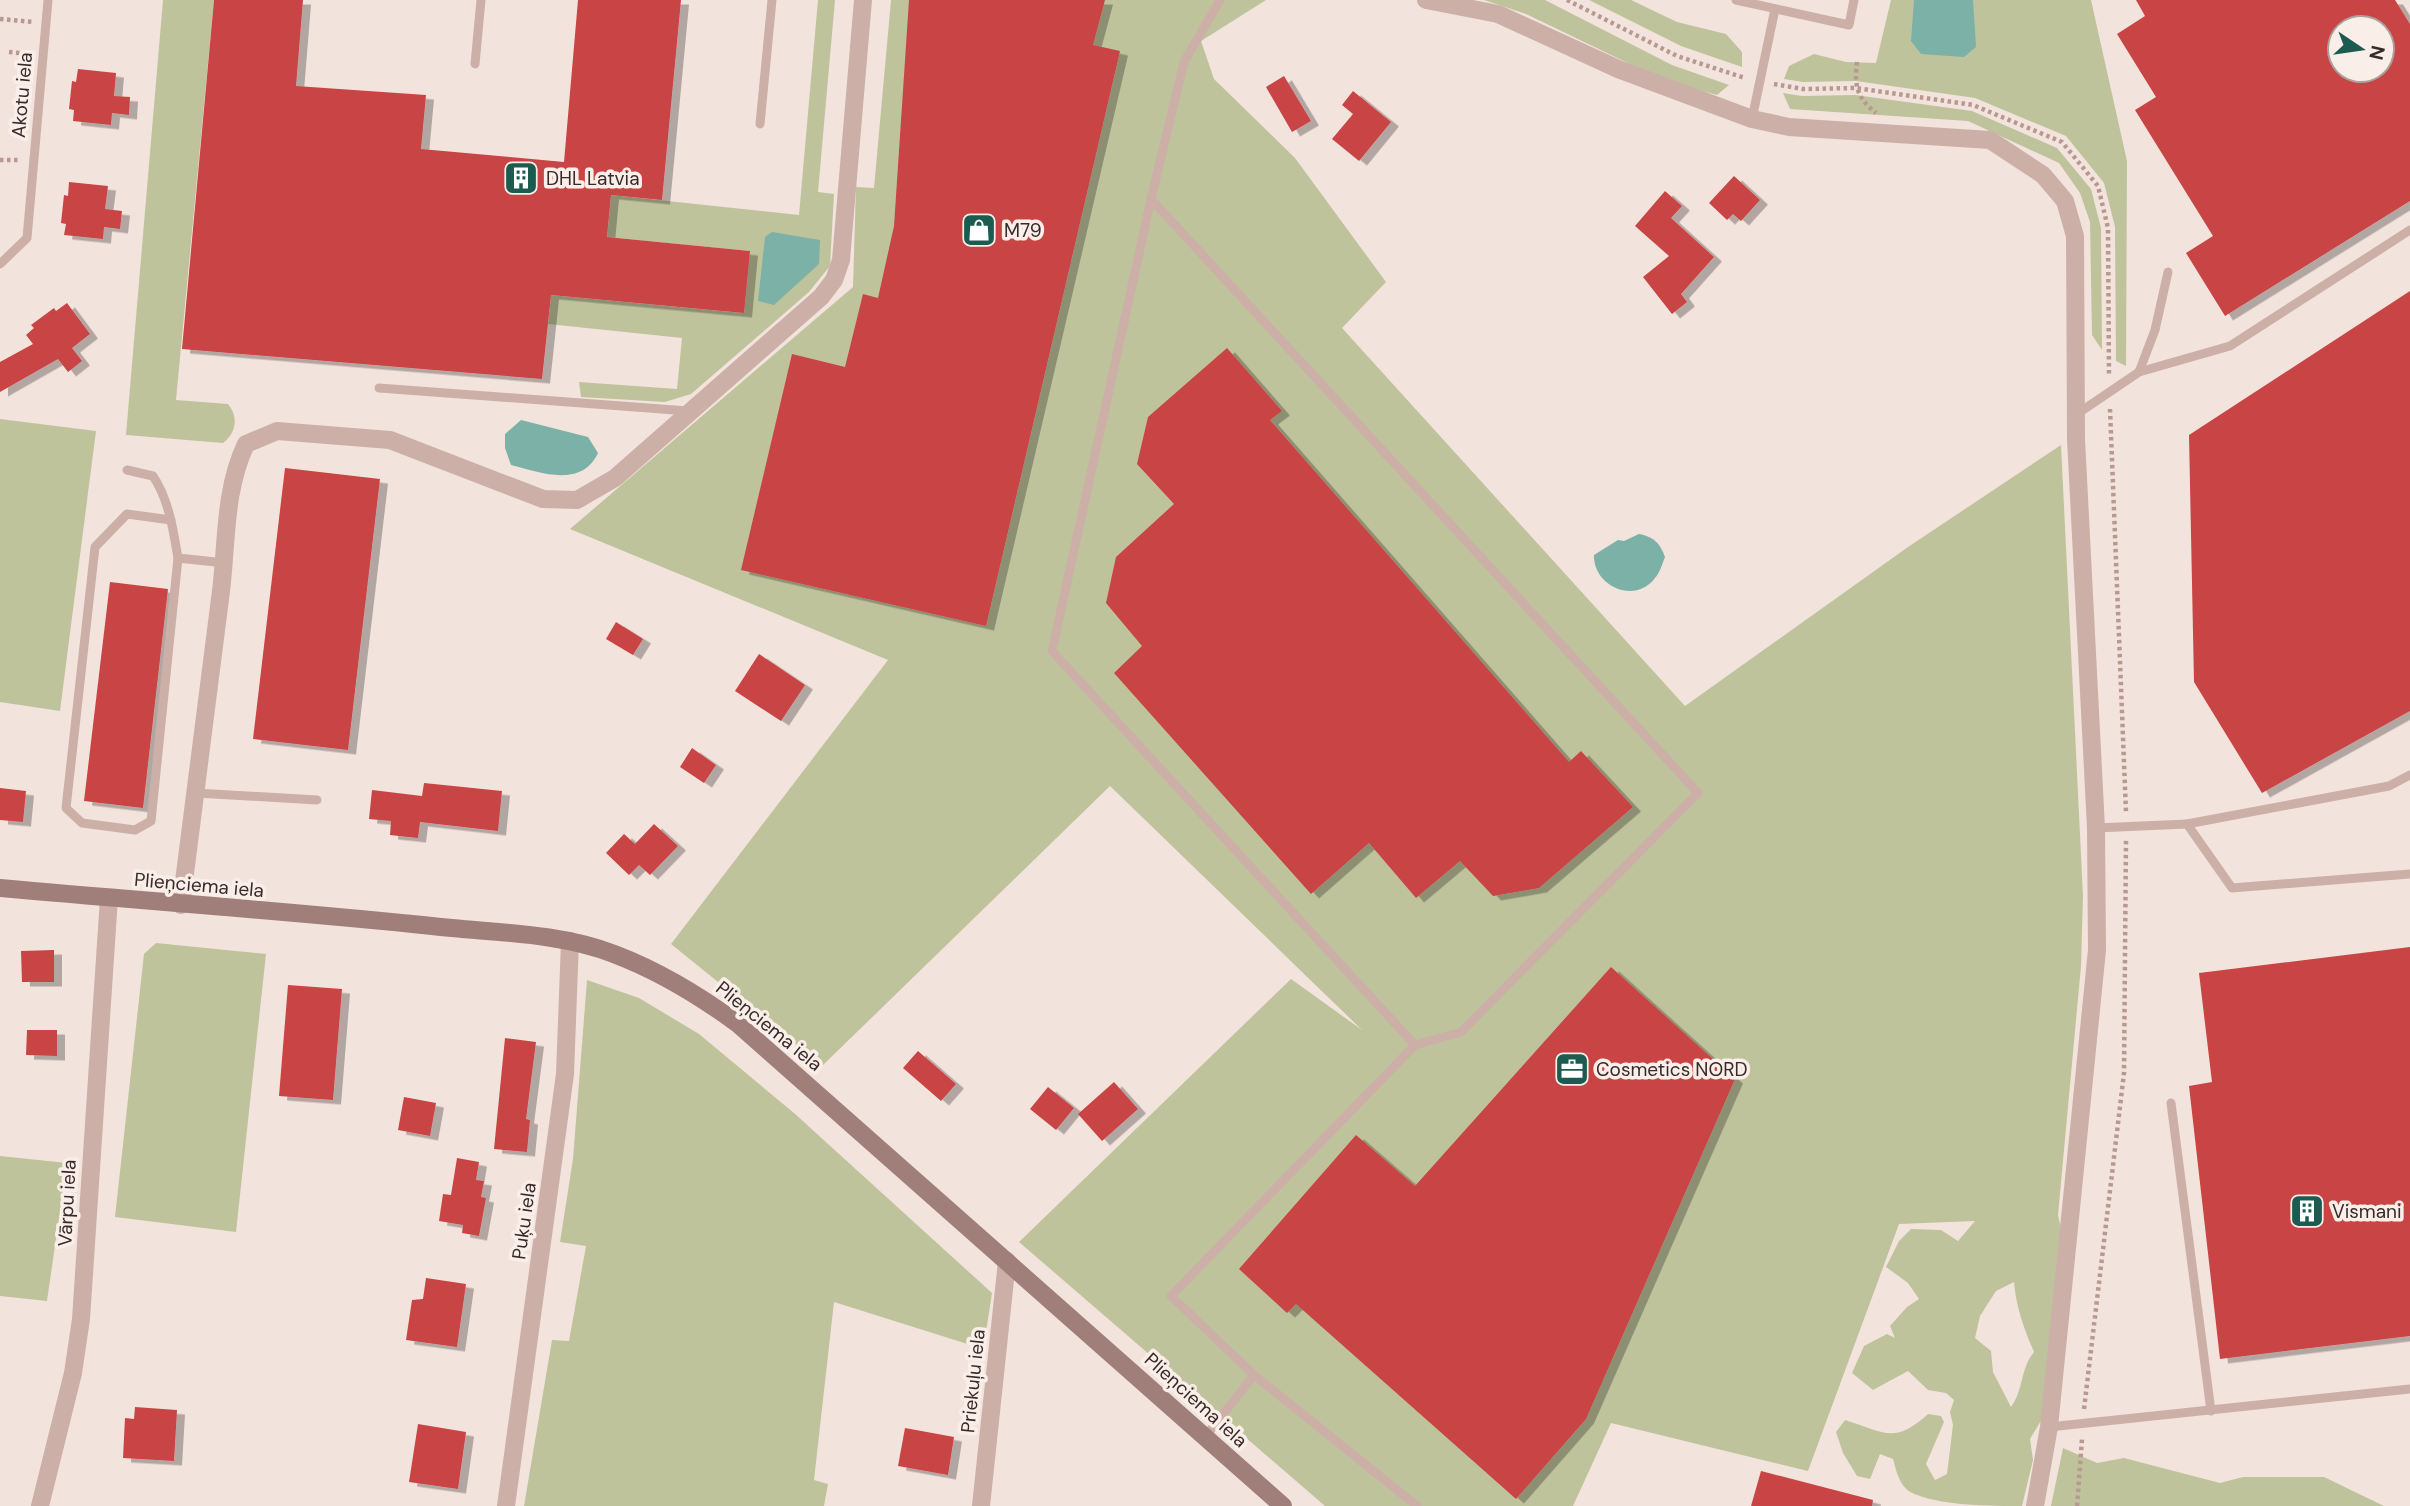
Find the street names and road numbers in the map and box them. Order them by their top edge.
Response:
street label: Akotu iela [6,51,38,139]
street label: Plieņciema iela [133,867,265,903]
street label: Plieņciema iela [711,975,827,1077]
street label: Vārpu iela [52,1159,82,1247]
street label: Puķu iela [506,1181,542,1261]
street label: Priekuļu iela [955,1328,991,1434]
street label: Plieņciema iela [1139,1347,1253,1453]

